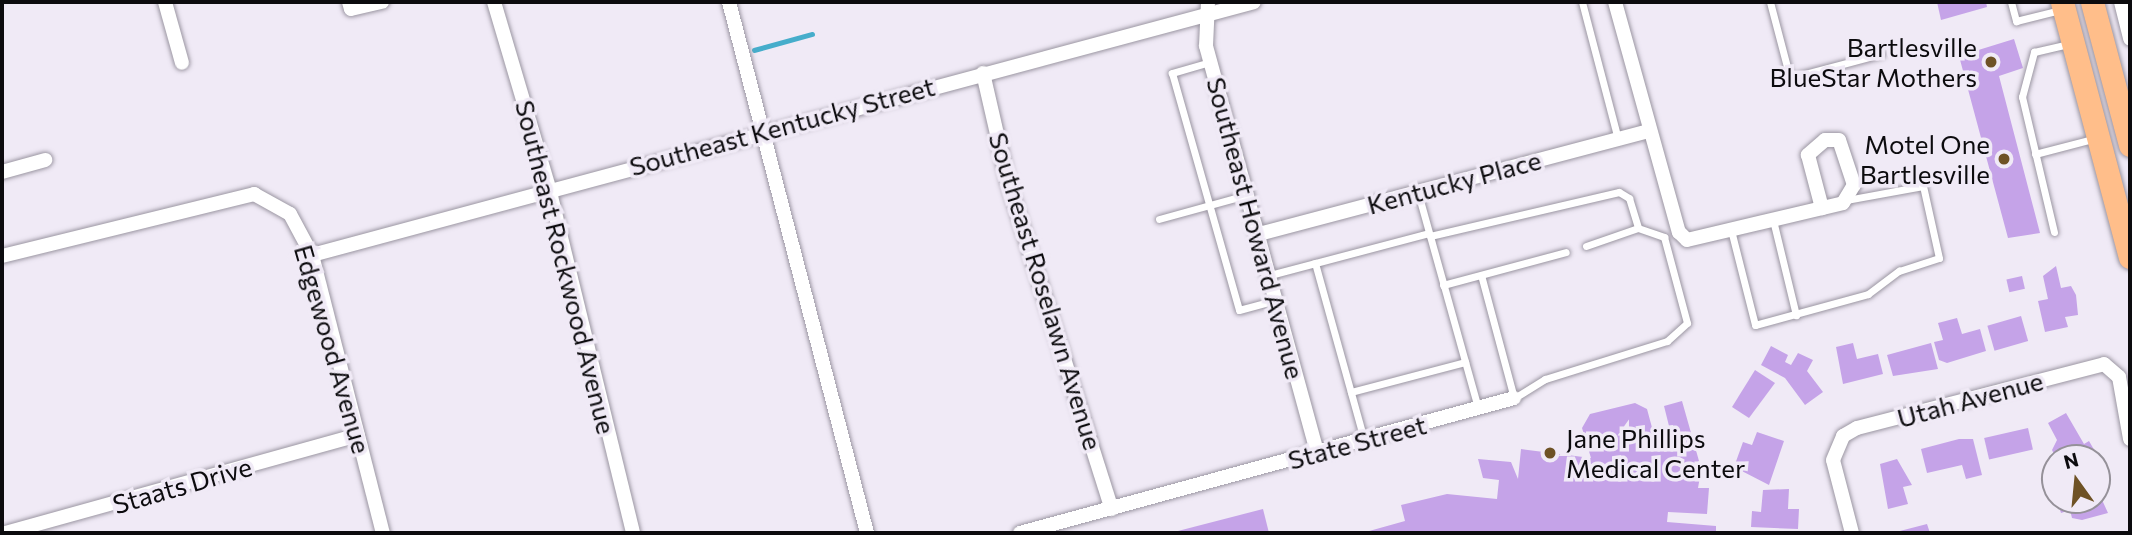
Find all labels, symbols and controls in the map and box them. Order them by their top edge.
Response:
place label: Bartlesville BlueStar Mothers [1770,31,1977,92]
marker: Bartlesville BlueStar Mothers [1983,54,1999,70]
street label: Southeast Kentucky Street [626,70,938,182]
street label: Southeast Howard Avenue [1201,74,1311,382]
street label: Southeast Rockwood Avenue [509,97,623,437]
place label: Motel One Bartlesville [1860,128,1990,190]
street label: Southeast Roselawn Avenue [983,129,1109,453]
street label: Kentucky Place [1364,144,1544,220]
marker: Motel One Bartlesville [1996,151,2012,167]
street label: Edgewood Avenue [288,241,378,457]
street label: Utah Avenue [1894,365,2046,433]
street label: State Street [1284,409,1430,475]
place label: Jane Phillips Medical Center [1566,422,1745,484]
marker: Jane Phillips Medical Center [1540,443,1560,463]
north arrow [2041,444,2111,514]
text: N [2061,447,2081,473]
street label: Staats Drive [109,450,255,520]

